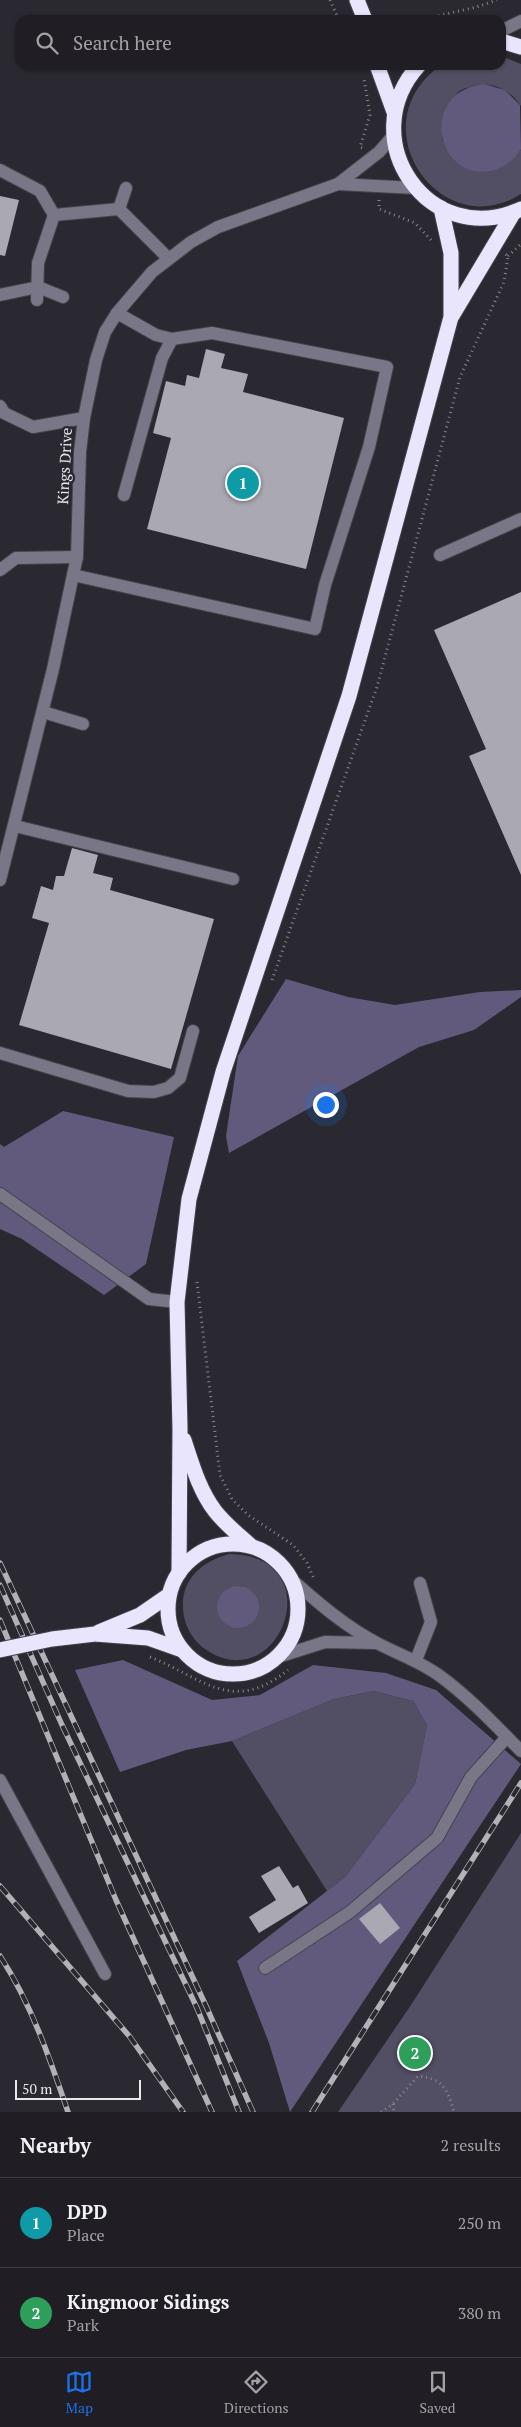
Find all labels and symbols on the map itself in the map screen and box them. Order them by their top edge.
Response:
street label: Kings Drive [52,427,76,505]
pin: 1 [227,464,259,502]
your location [313,1092,339,1118]
pin: 2 [399,2034,431,2072]
scale bar [15,2077,141,2100]

